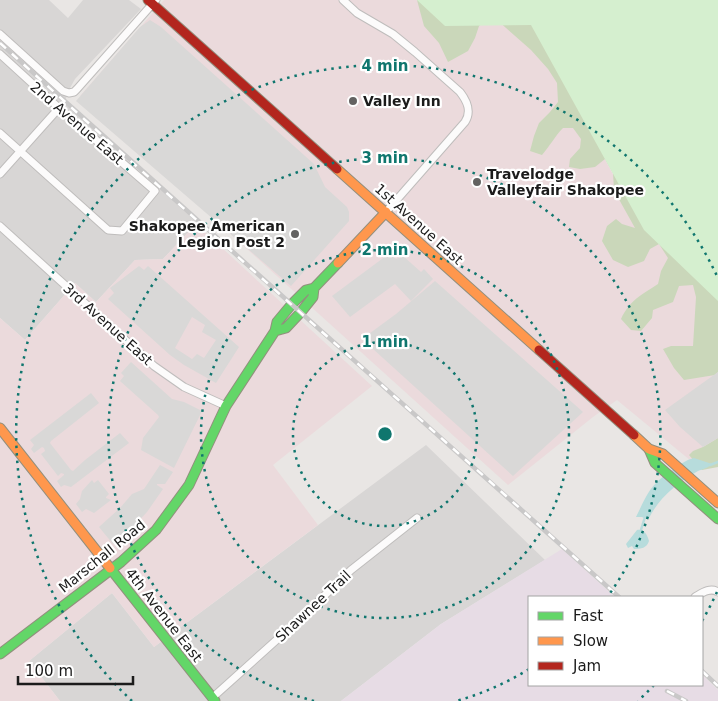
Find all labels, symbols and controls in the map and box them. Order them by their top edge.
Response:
text: 4 min [361,57,409,75]
street label: 2nd Avenue East [27,78,127,168]
place label: Valley Inn [363,93,441,109]
marker: Valley Inn [347,95,359,107]
text: 3 min [361,149,409,167]
place label: Travelodge Valleyfair Shakopee [487,166,644,198]
marker: Travelodge Valleyfair Shakopee [471,176,483,188]
street label: 1st Avenue East [372,180,467,268]
place label: Shakopee American Legion Post 2 [129,218,285,250]
marker: Shakopee American Legion Post 2 [289,228,301,240]
text: 2 min [361,241,409,259]
street label: 3rd Avenue East [60,280,156,369]
text: 1 min [361,333,409,351]
centre of rings [376,425,394,443]
street label: Marschall Road [56,516,148,596]
street label: 4th Avenue East [122,565,206,665]
street label: Shawnee Trail [272,567,354,645]
legend [528,596,703,686]
text: Fast [573,607,603,625]
text: Slow [573,632,608,650]
scale bar [18,654,132,686]
text: Jam [572,657,601,675]
text: 100 m [25,662,73,680]

